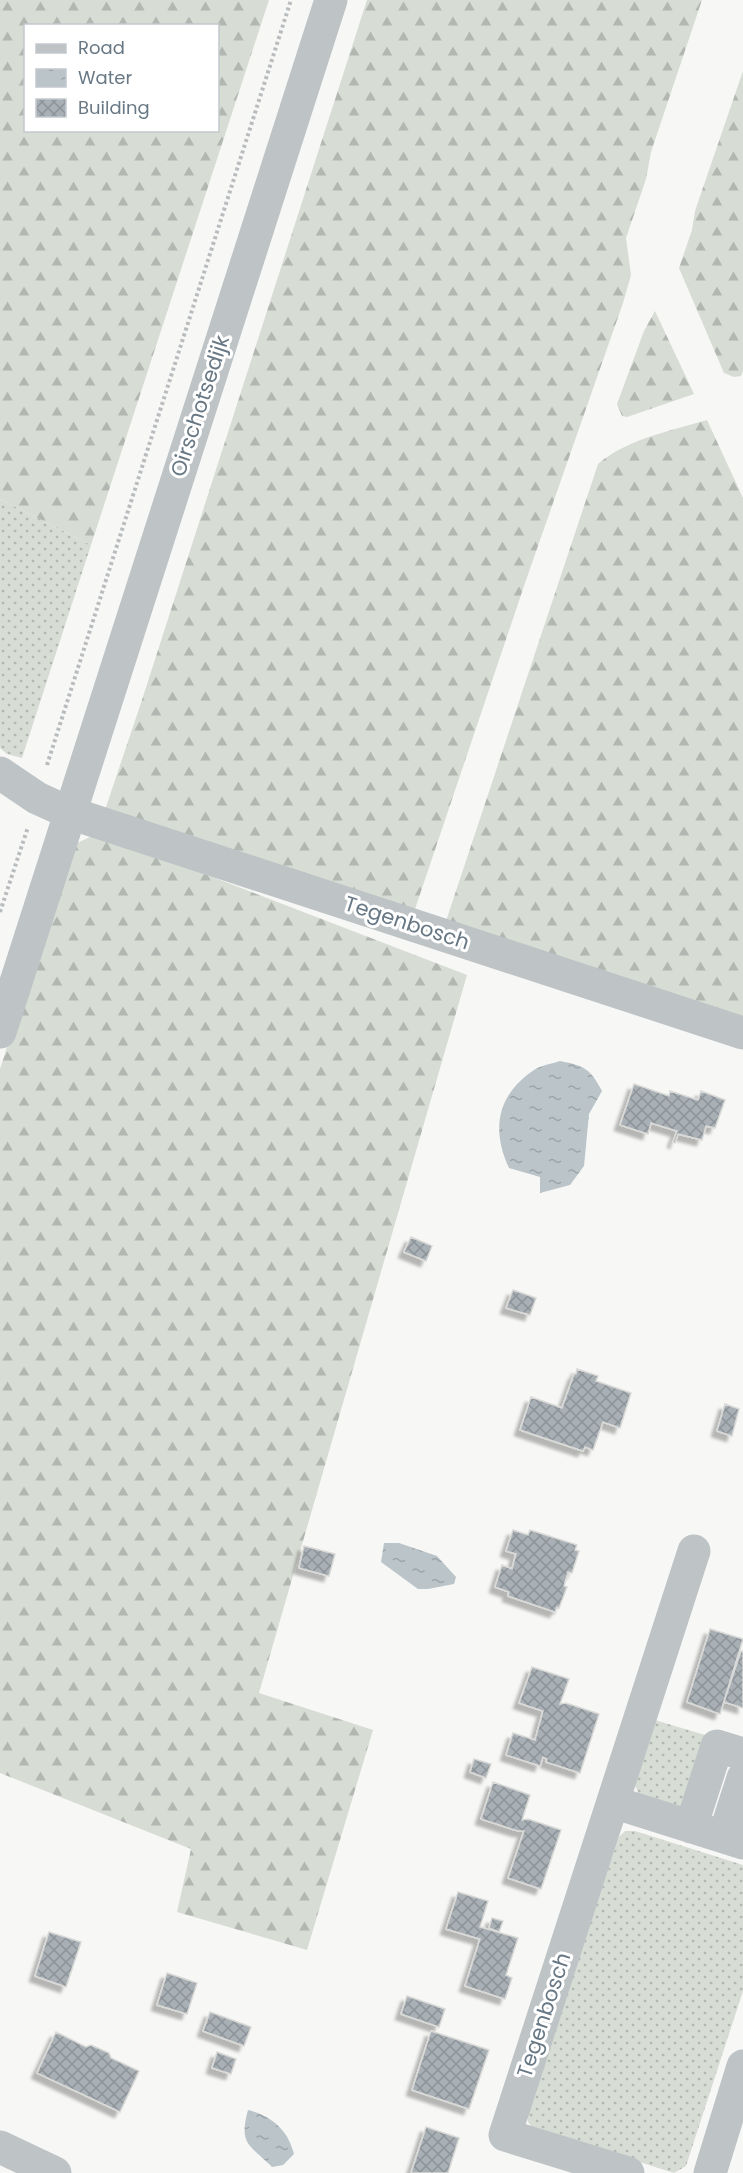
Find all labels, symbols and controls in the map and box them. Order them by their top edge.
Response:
legend [24,24,219,132]
text: Road [78,35,125,60]
text: Water [78,65,132,90]
text: Building [78,95,150,120]
street label: Oirschotsedijk [163,331,236,480]
street label: Tegenbosch [341,889,473,956]
street label: Tegenbosch [510,1949,577,2081]

